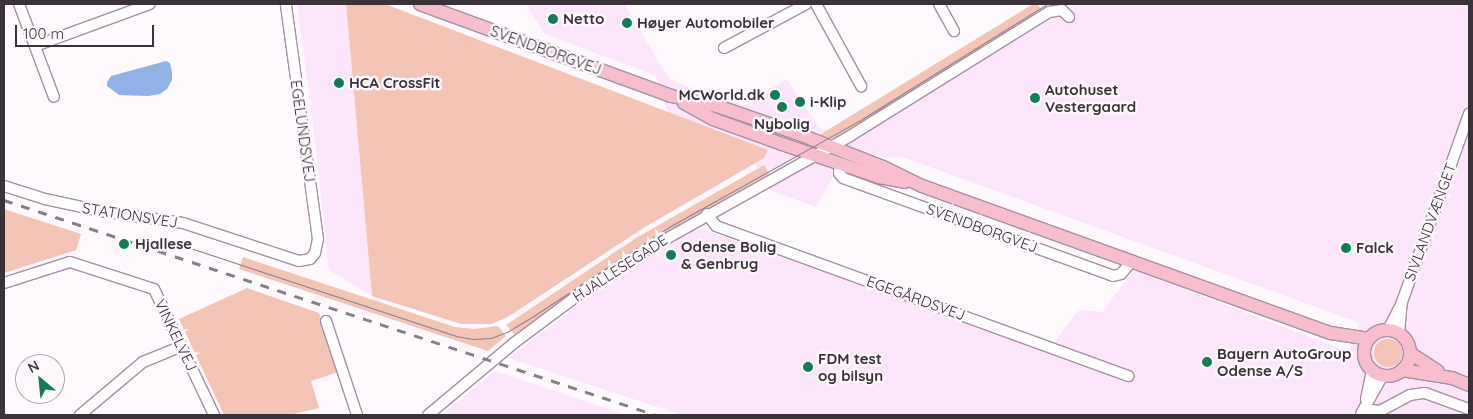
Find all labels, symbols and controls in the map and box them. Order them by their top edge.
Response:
place label: Netto [563,10,604,28]
marker: Netto [547,13,559,25]
place label: Høyer Automobiler [637,14,775,32]
scale bar [18,15,156,47]
marker: Høyer Automobiler [621,17,633,29]
street label: SVENDBORGVEJ [488,22,604,78]
text: 100 m [23,24,64,43]
place label: HCA CrossFit [349,74,440,92]
marker: HCA CrossFit [333,77,345,89]
street label: EGELUNDSVEJ [287,79,319,183]
place label: Autohuset Vestergaard [1045,80,1136,115]
place label: MCWorld.dk [679,86,765,104]
marker: MCWorld.dk [769,89,781,101]
marker: Autohuset Vestergaard [1029,92,1041,104]
place label: i-Klip [810,93,846,111]
marker: i-Klip [794,96,806,108]
marker: Nybolig [776,101,788,113]
place label: Nybolig [754,115,810,133]
street label: SIVLANDVÆNGET [1400,161,1460,283]
street label: STATIONSVEJ [81,199,179,231]
street label: SVENDBORGVEJ [924,200,1040,256]
street label: HJALLESEGADE [569,231,671,305]
place label: Hjallese [135,235,192,253]
marker: Hjallese [117,237,131,251]
place label: Odense Bolig & Genbrug [681,237,776,272]
place label: Falck [1356,239,1394,257]
marker: Falck [1340,242,1352,254]
marker: Odense Bolig & Genbrug [665,249,677,261]
street label: EGEGÅRDSVEJ [864,272,968,324]
street label: VINKELVEJ [151,296,201,374]
place label: Bayern AutoGroup Odense A/S [1217,344,1351,379]
place label: FDM test og bilsyn [818,349,883,384]
north arrow [15,354,65,404]
text: N [25,356,42,377]
marker: Bayern AutoGroup Odense A/S [1201,356,1213,368]
marker: FDM test og bilsyn [802,361,814,373]

